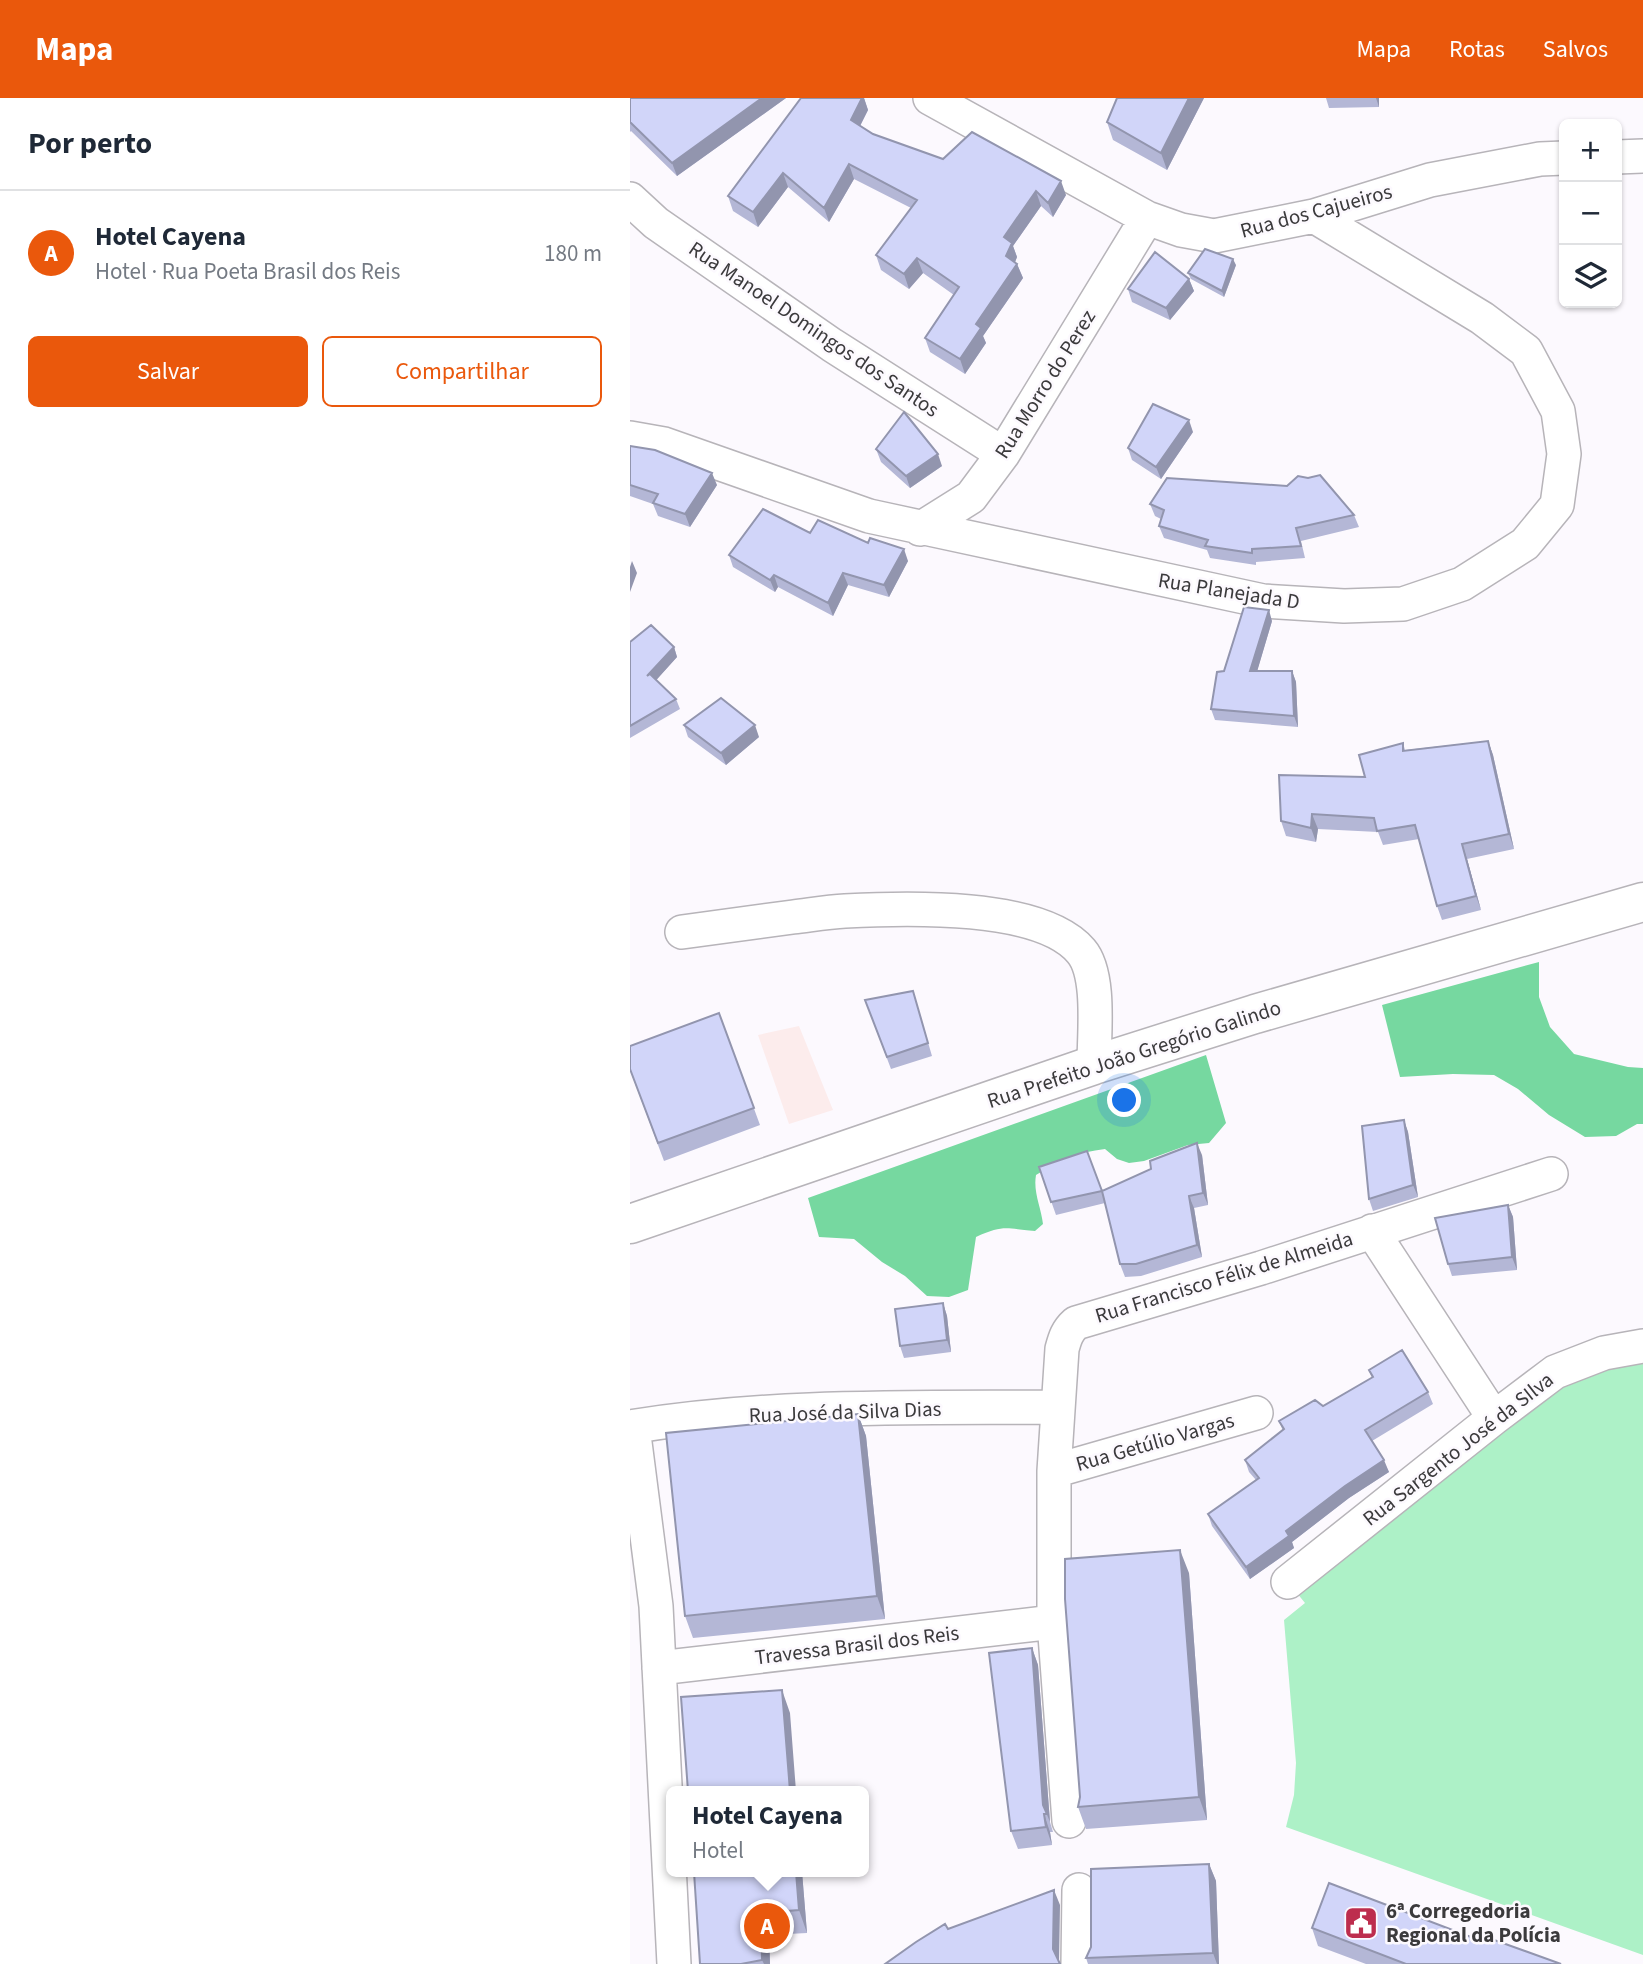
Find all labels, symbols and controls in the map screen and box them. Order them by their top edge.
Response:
text: Mapa [35,26,113,73]
text: Mapa [1356,32,1411,67]
text: Rotas [1449,32,1505,67]
text: Salvos [1543,32,1608,67]
map controls [1559,119,1622,308]
button: + [1559,119,1622,182]
text: Por perto [28,122,152,165]
street label: Rua dos Cajueiros [1237,176,1395,246]
button: − [1559,182,1622,245]
text: Hotel Cayena [95,218,246,255]
street label: Rua Manoel Domingos dos Santos [683,234,945,424]
text: A [44,237,58,270]
text: 180 m [544,237,602,270]
button: layers [1559,245,1622,308]
text: Hotel · Rua Poeta Brasil dos Reis [95,255,400,288]
street label: Rua Morro do Perez [987,304,1103,464]
button: Salvar [28,336,308,407]
button: Compartilhar [322,336,602,407]
street label: Rua Planejada D [1156,565,1302,617]
street label: Rua Prefeito João Gregório Galindo [983,992,1285,1116]
your location [1107,1083,1141,1117]
street label: Rua Francisco Félix de Almeida [1091,1223,1357,1331]
street label: Rua Sargento José da SIlva [1356,1365,1560,1533]
street label: Rua José da Silva Dias [748,1394,942,1430]
street label: Rua Getúlio Vargas [1072,1405,1238,1479]
street label: Travessa Brasil dos Reis [753,1618,961,1672]
popup [666,1786,869,1877]
text: Hotel Cayena [692,1797,843,1834]
text: Hotel [692,1834,744,1867]
place label: 6ª Corregedoria Regional da Polícia [1386,1896,1561,1950]
pin: A [744,1900,790,1952]
public building icon: 6ª Corregedoria Regional da Polícia [1342,1904,1380,1942]

